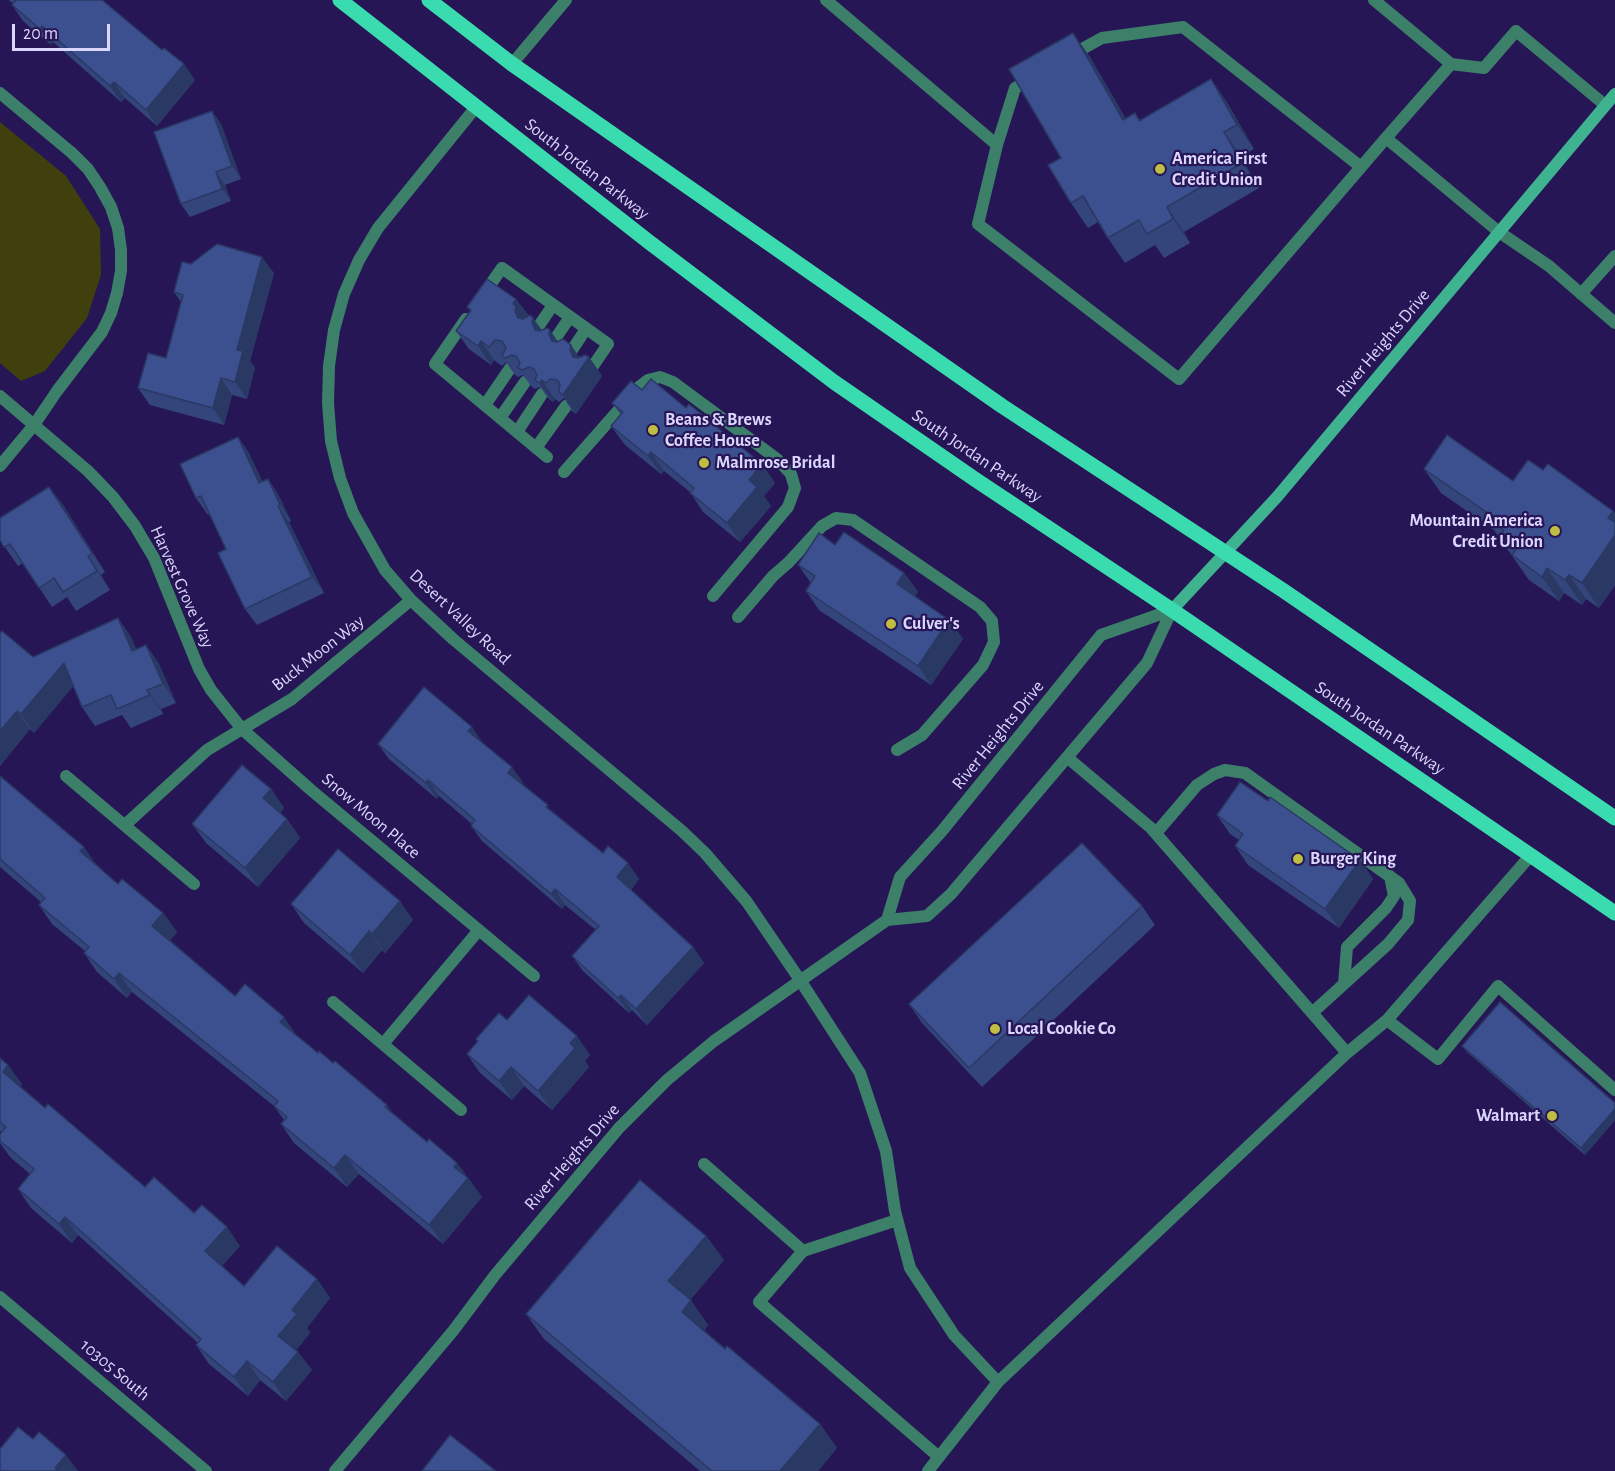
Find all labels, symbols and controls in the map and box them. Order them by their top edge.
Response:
scale bar [15,12,112,50]
text: 20 m [23,25,58,43]
street label: South Jordan Parkway [520,114,654,224]
place label: America First Credit Union [1172,148,1267,190]
marker: America First Credit Union [1153,162,1167,176]
street label: River Heights Drive [1332,285,1434,401]
street label: South Jordan Parkway [908,404,1046,508]
place label: Beans & Brews Coffee House [665,409,772,452]
marker: Beans & Brews Coffee House [646,423,660,437]
place label: Malmrose Bridal [716,452,835,474]
marker: Malmrose Bridal [697,456,711,470]
place label: Mountain America Credit Union [1409,510,1543,552]
street label: Harvest Grove Way [145,523,219,651]
marker: Mountain America Credit Union [1548,524,1562,538]
street label: Desert Valley Road [405,565,515,669]
street label: Buck Moon Way [267,610,369,696]
place label: Culver's [903,613,960,635]
marker: Culver's [884,617,898,631]
street label: River Heights Drive [947,676,1049,794]
street label: South Jordan Parkway [1311,676,1449,780]
street label: Snow Moon Place [317,768,425,864]
place label: Burger King [1310,848,1396,870]
marker: Burger King [1291,852,1305,866]
place label: Local Cookie Co [1007,1018,1116,1040]
marker: Local Cookie Co [988,1022,1002,1036]
street label: River Heights Drive [520,1099,624,1215]
place label: Walmart [1476,1105,1540,1127]
marker: Walmart [1545,1109,1559,1123]
street label: 10305 South [76,1335,154,1405]

